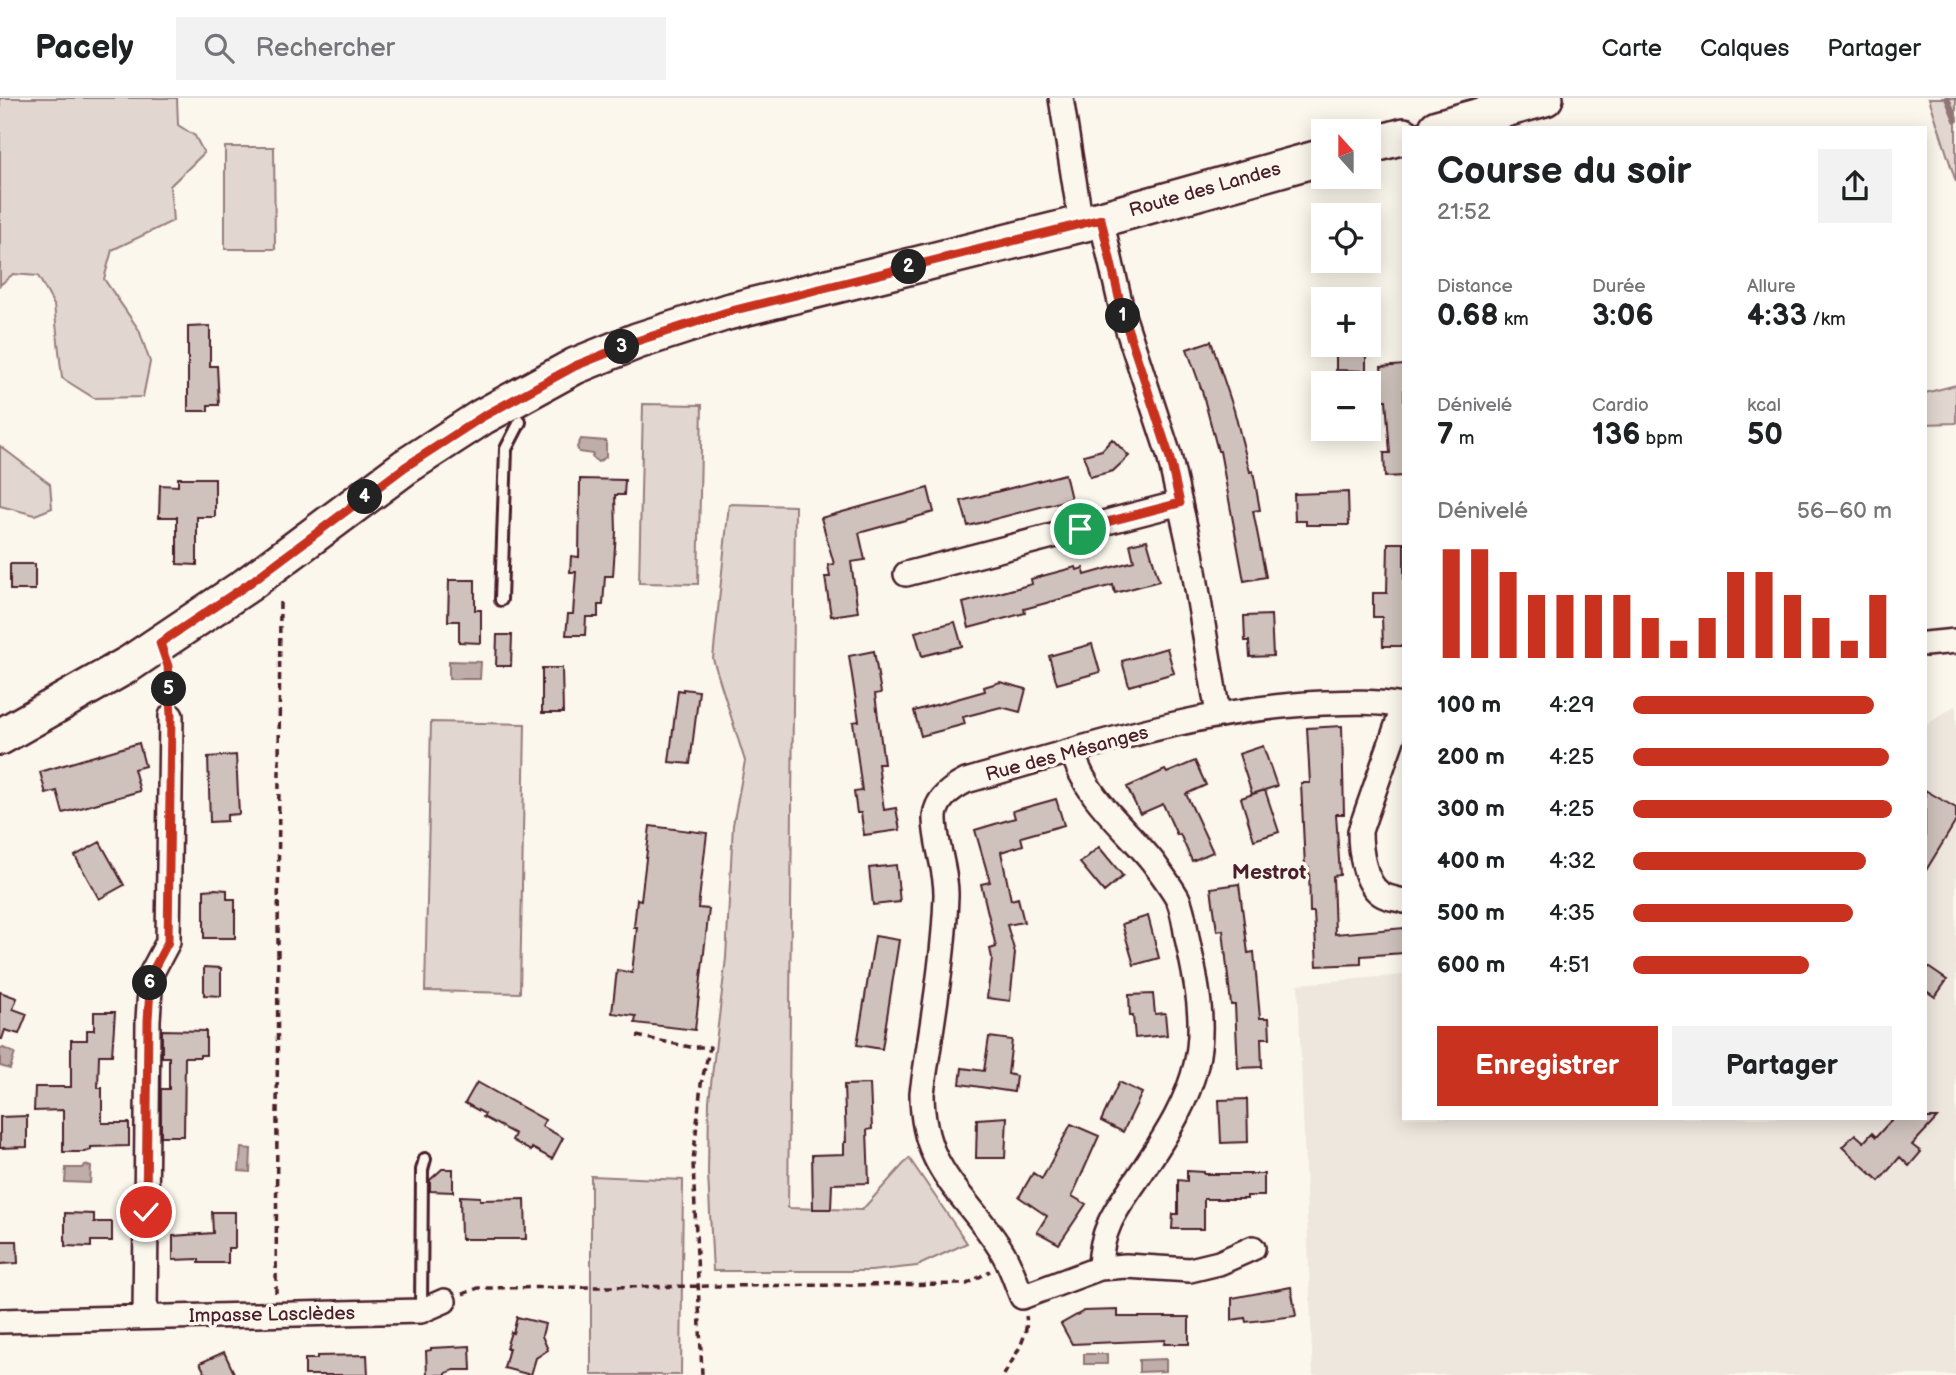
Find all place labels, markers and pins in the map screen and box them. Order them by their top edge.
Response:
pin: 2 [892,250,926,284]
pin: 1 [1106,298,1140,333]
pin: 3 [604,330,640,364]
pin: 4 [348,480,382,514]
pin [1050,499,1110,559]
pin: 5 [152,672,186,706]
pin: 6 [132,966,168,1001]
pin [116,1182,176,1242]

